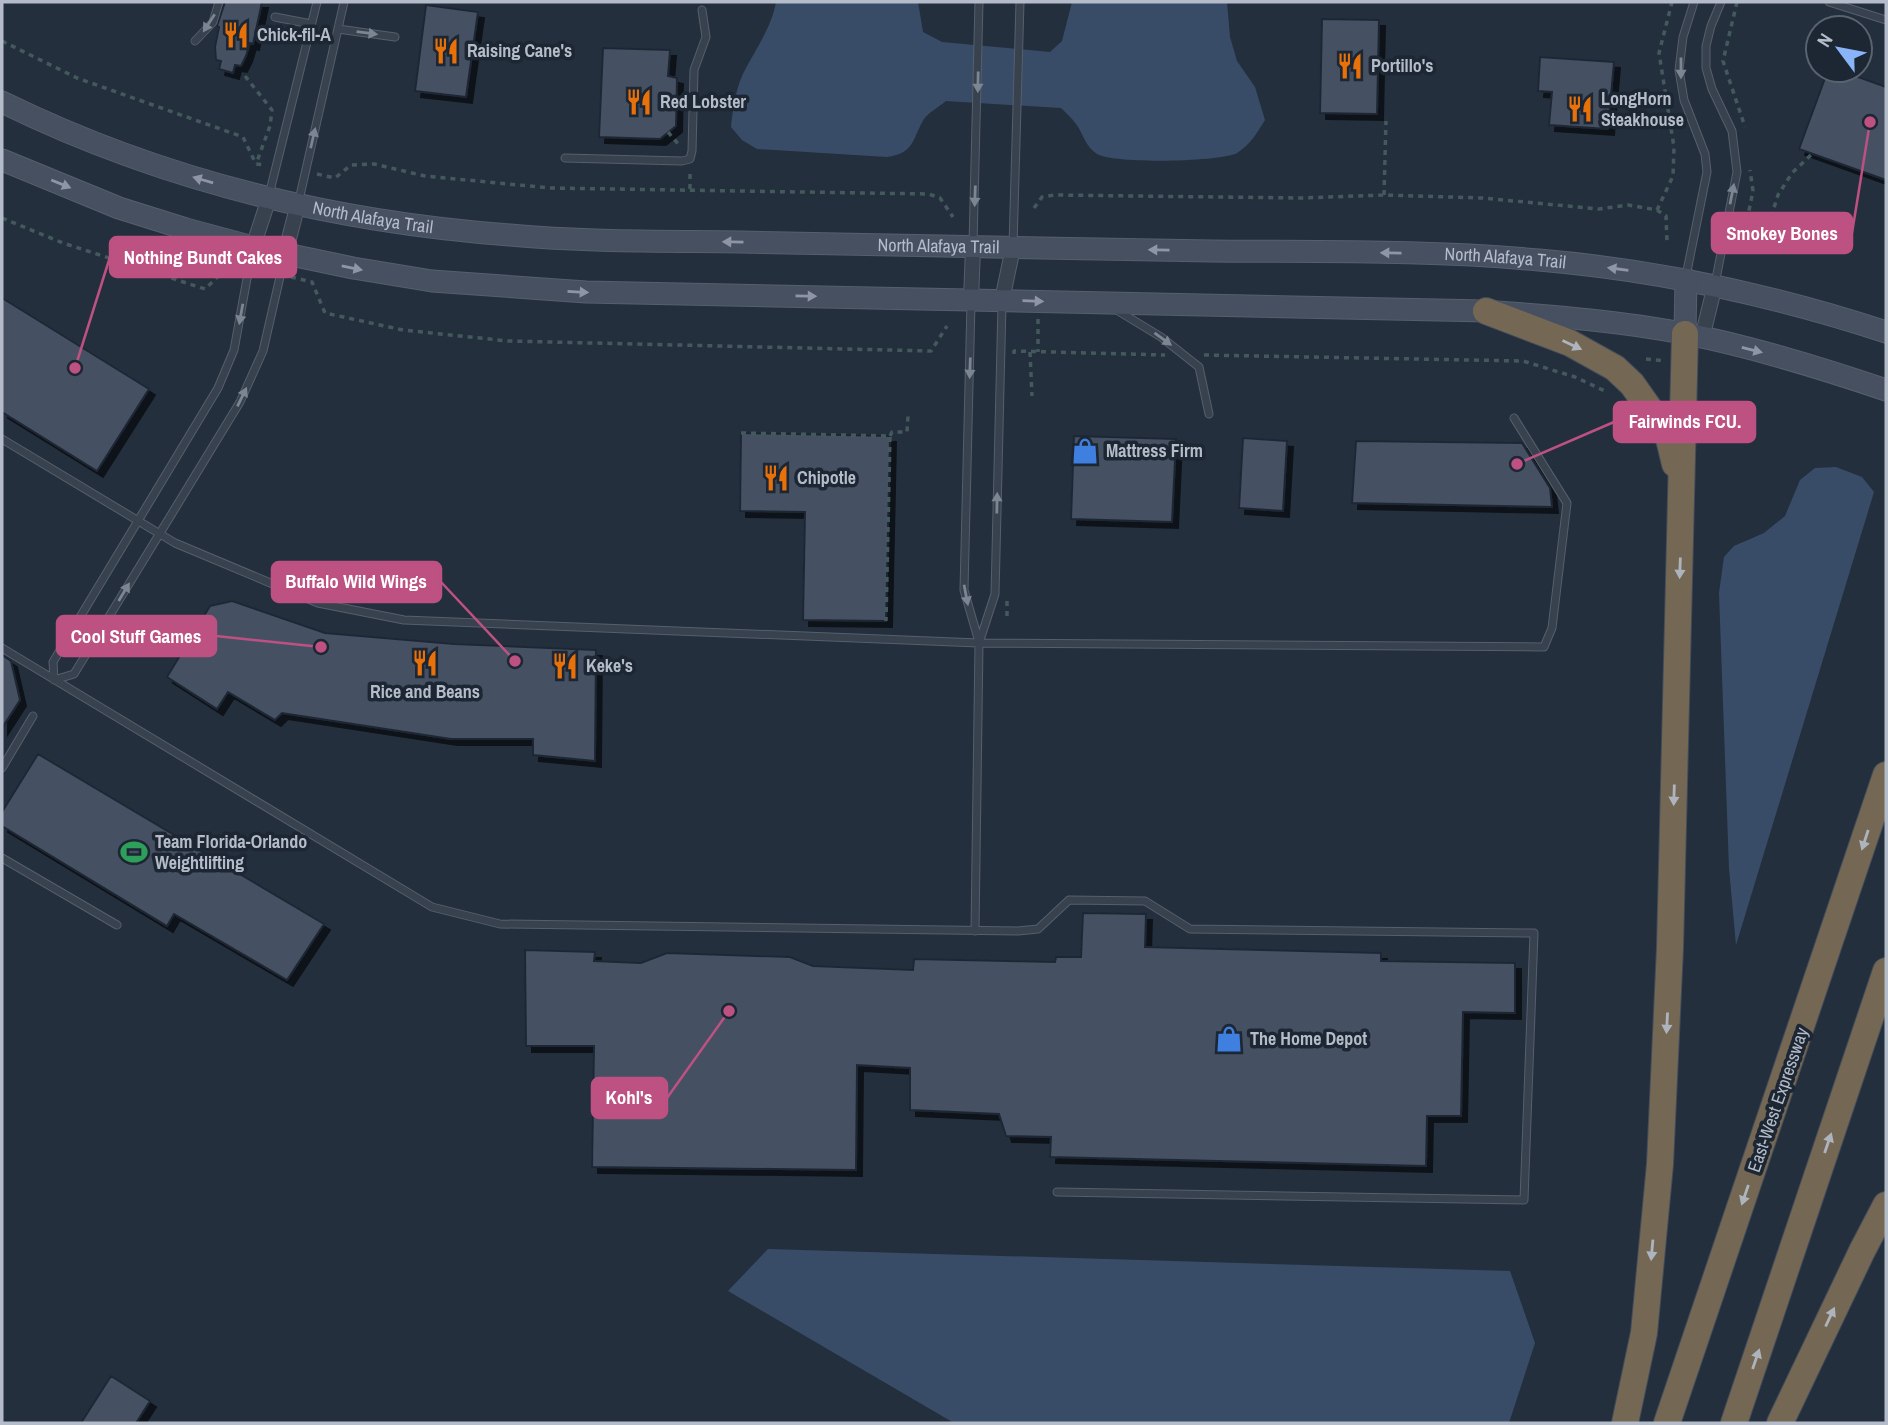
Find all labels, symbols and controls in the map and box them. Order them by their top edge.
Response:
one-way arrow [203,13,216,33]
north arrow [1804,14,1874,84]
restaurant icon: Chick-fil-A [221,20,251,50]
place label: Chick-fil-A [257,22,331,47]
one-way arrow [356,28,378,39]
text: N [1811,28,1839,52]
restaurant icon: Raising Cane's [431,36,461,66]
place label: Raising Cane's [467,38,572,63]
restaurant icon: Portillo's [1335,51,1365,81]
place label: Portillo's [1371,53,1434,78]
one-way arrow [1675,57,1687,79]
one-way arrow [972,71,983,93]
place label: LongHorn Steakhouse [1601,86,1684,132]
restaurant icon: Red Lobster [624,87,654,117]
place label: Red Lobster [660,89,746,114]
restaurant icon: LongHorn Steakhouse [1565,94,1595,124]
one-way arrow [308,127,319,149]
one-way arrow [191,174,213,185]
one-way arrow [50,179,71,190]
one-way arrow [1727,183,1738,205]
one-way arrow [969,186,980,208]
street label: North Alafaya Trail [311,195,435,239]
callout: Smokey Bones [1712,213,1852,253]
text: Smokey Bones [1726,220,1838,246]
street label: North Alafaya Trail [877,232,1000,259]
callout: Nothing Bundt Cakes [110,237,296,277]
one-way arrow [722,237,744,248]
street label: North Alafaya Trail [1444,241,1567,274]
text: Nothing Bundt Cakes [124,244,282,270]
one-way arrow [1147,244,1169,256]
one-way arrow [1380,247,1402,259]
one-way arrow [341,263,363,274]
one-way arrow [1607,263,1629,274]
one-way arrow [567,286,589,297]
one-way arrow [795,291,817,302]
one-way arrow [1022,295,1044,306]
one-way arrow [235,303,246,325]
one-way arrow [1154,332,1172,347]
one-way arrow [1562,339,1582,351]
one-way arrow [1741,345,1763,356]
one-way arrow [964,357,975,379]
one-way arrow [236,387,247,407]
callout: Fairwinds FCU. [1614,402,1755,442]
text: Fairwinds FCU. [1629,408,1741,434]
shop icon: Mattress Firm [1070,436,1100,466]
place label: Mattress Firm [1106,438,1203,463]
restaurant icon: Chipotle [761,463,791,493]
place label: Chipotle [797,465,856,490]
one-way arrow [991,492,1003,514]
one-way arrow [1675,557,1686,579]
callout: Buffalo Wild Wings [272,562,441,602]
text: Buffalo Wild Wings [285,568,427,594]
one-way arrow [118,582,131,601]
one-way arrow [961,584,972,606]
callout: Cool Stuff Games [57,616,216,656]
text: Cool Stuff Games [71,623,201,649]
restaurant icon: Rice and Beans [410,648,440,678]
restaurant icon: Keke's [550,651,580,681]
place label: Keke's [586,653,633,678]
place label: Rice and Beans [370,679,480,704]
one-way arrow [1668,784,1680,806]
place label: Team Florida-Orlando Weightlifting [155,829,307,875]
one-way arrow [1859,830,1870,851]
sports icon: Team Florida-Orlando Weightlifting [119,837,149,867]
one-way arrow [1661,1012,1672,1034]
shop icon: The Home Depot [1214,1024,1244,1054]
street label: East-West Expressway [1741,1024,1814,1176]
place label: The Home Depot [1250,1026,1367,1051]
callout: Kohl's [592,1078,667,1118]
text: Kohl's [606,1084,653,1110]
one-way arrow [1823,1132,1834,1153]
one-way arrow [1739,1185,1750,1206]
one-way arrow [1646,1239,1657,1261]
one-way arrow [1825,1307,1836,1327]
one-way arrow [1751,1348,1762,1369]

